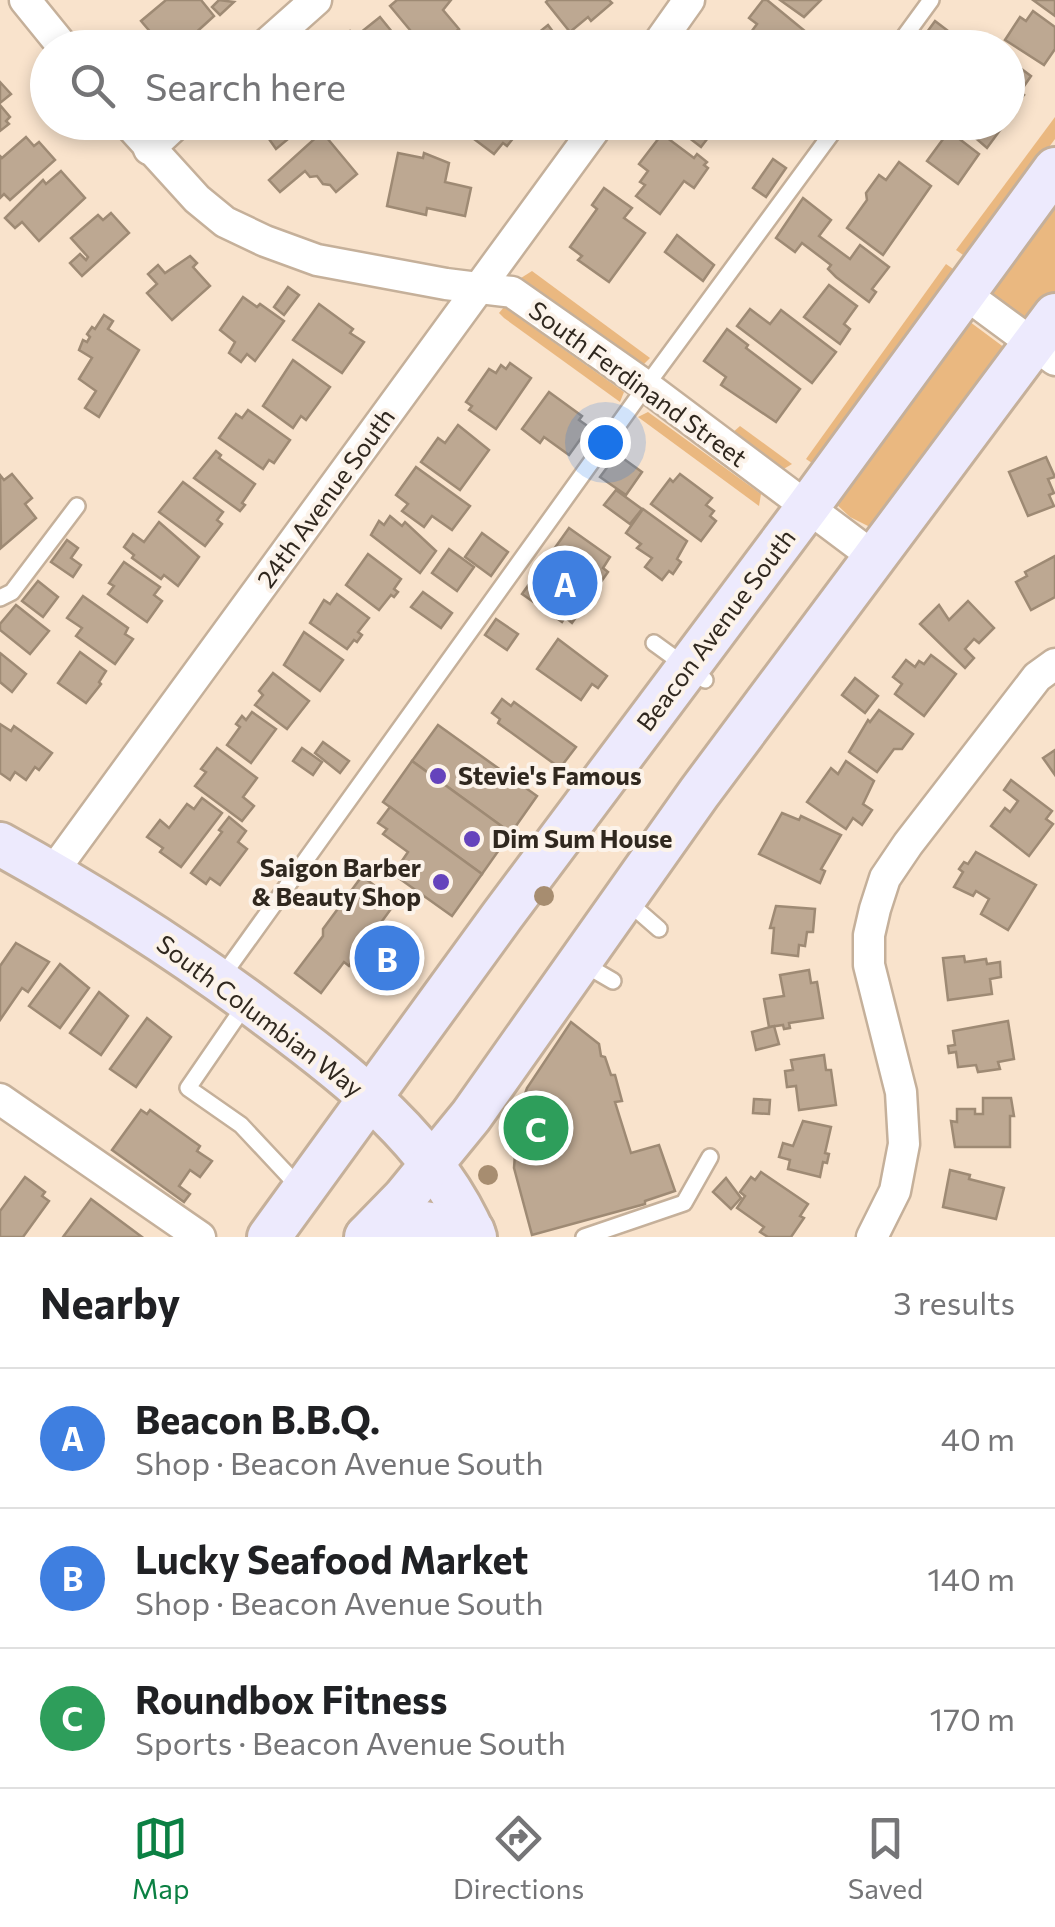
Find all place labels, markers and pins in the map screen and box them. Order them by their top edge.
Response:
pin: A [532,546,598,620]
place label: Stevie's Famous [458,760,642,790]
marker: Stevie's Famous [427,765,449,787]
place label: Dim Sum House [492,823,673,853]
marker: Dim Sum House [461,828,483,850]
place label: Saigon Barber & Beauty Shop [252,852,421,911]
marker: Saigon Barber & Beauty Shop [430,871,452,893]
pin: B [354,920,420,996]
pin: C [504,1090,568,1166]

